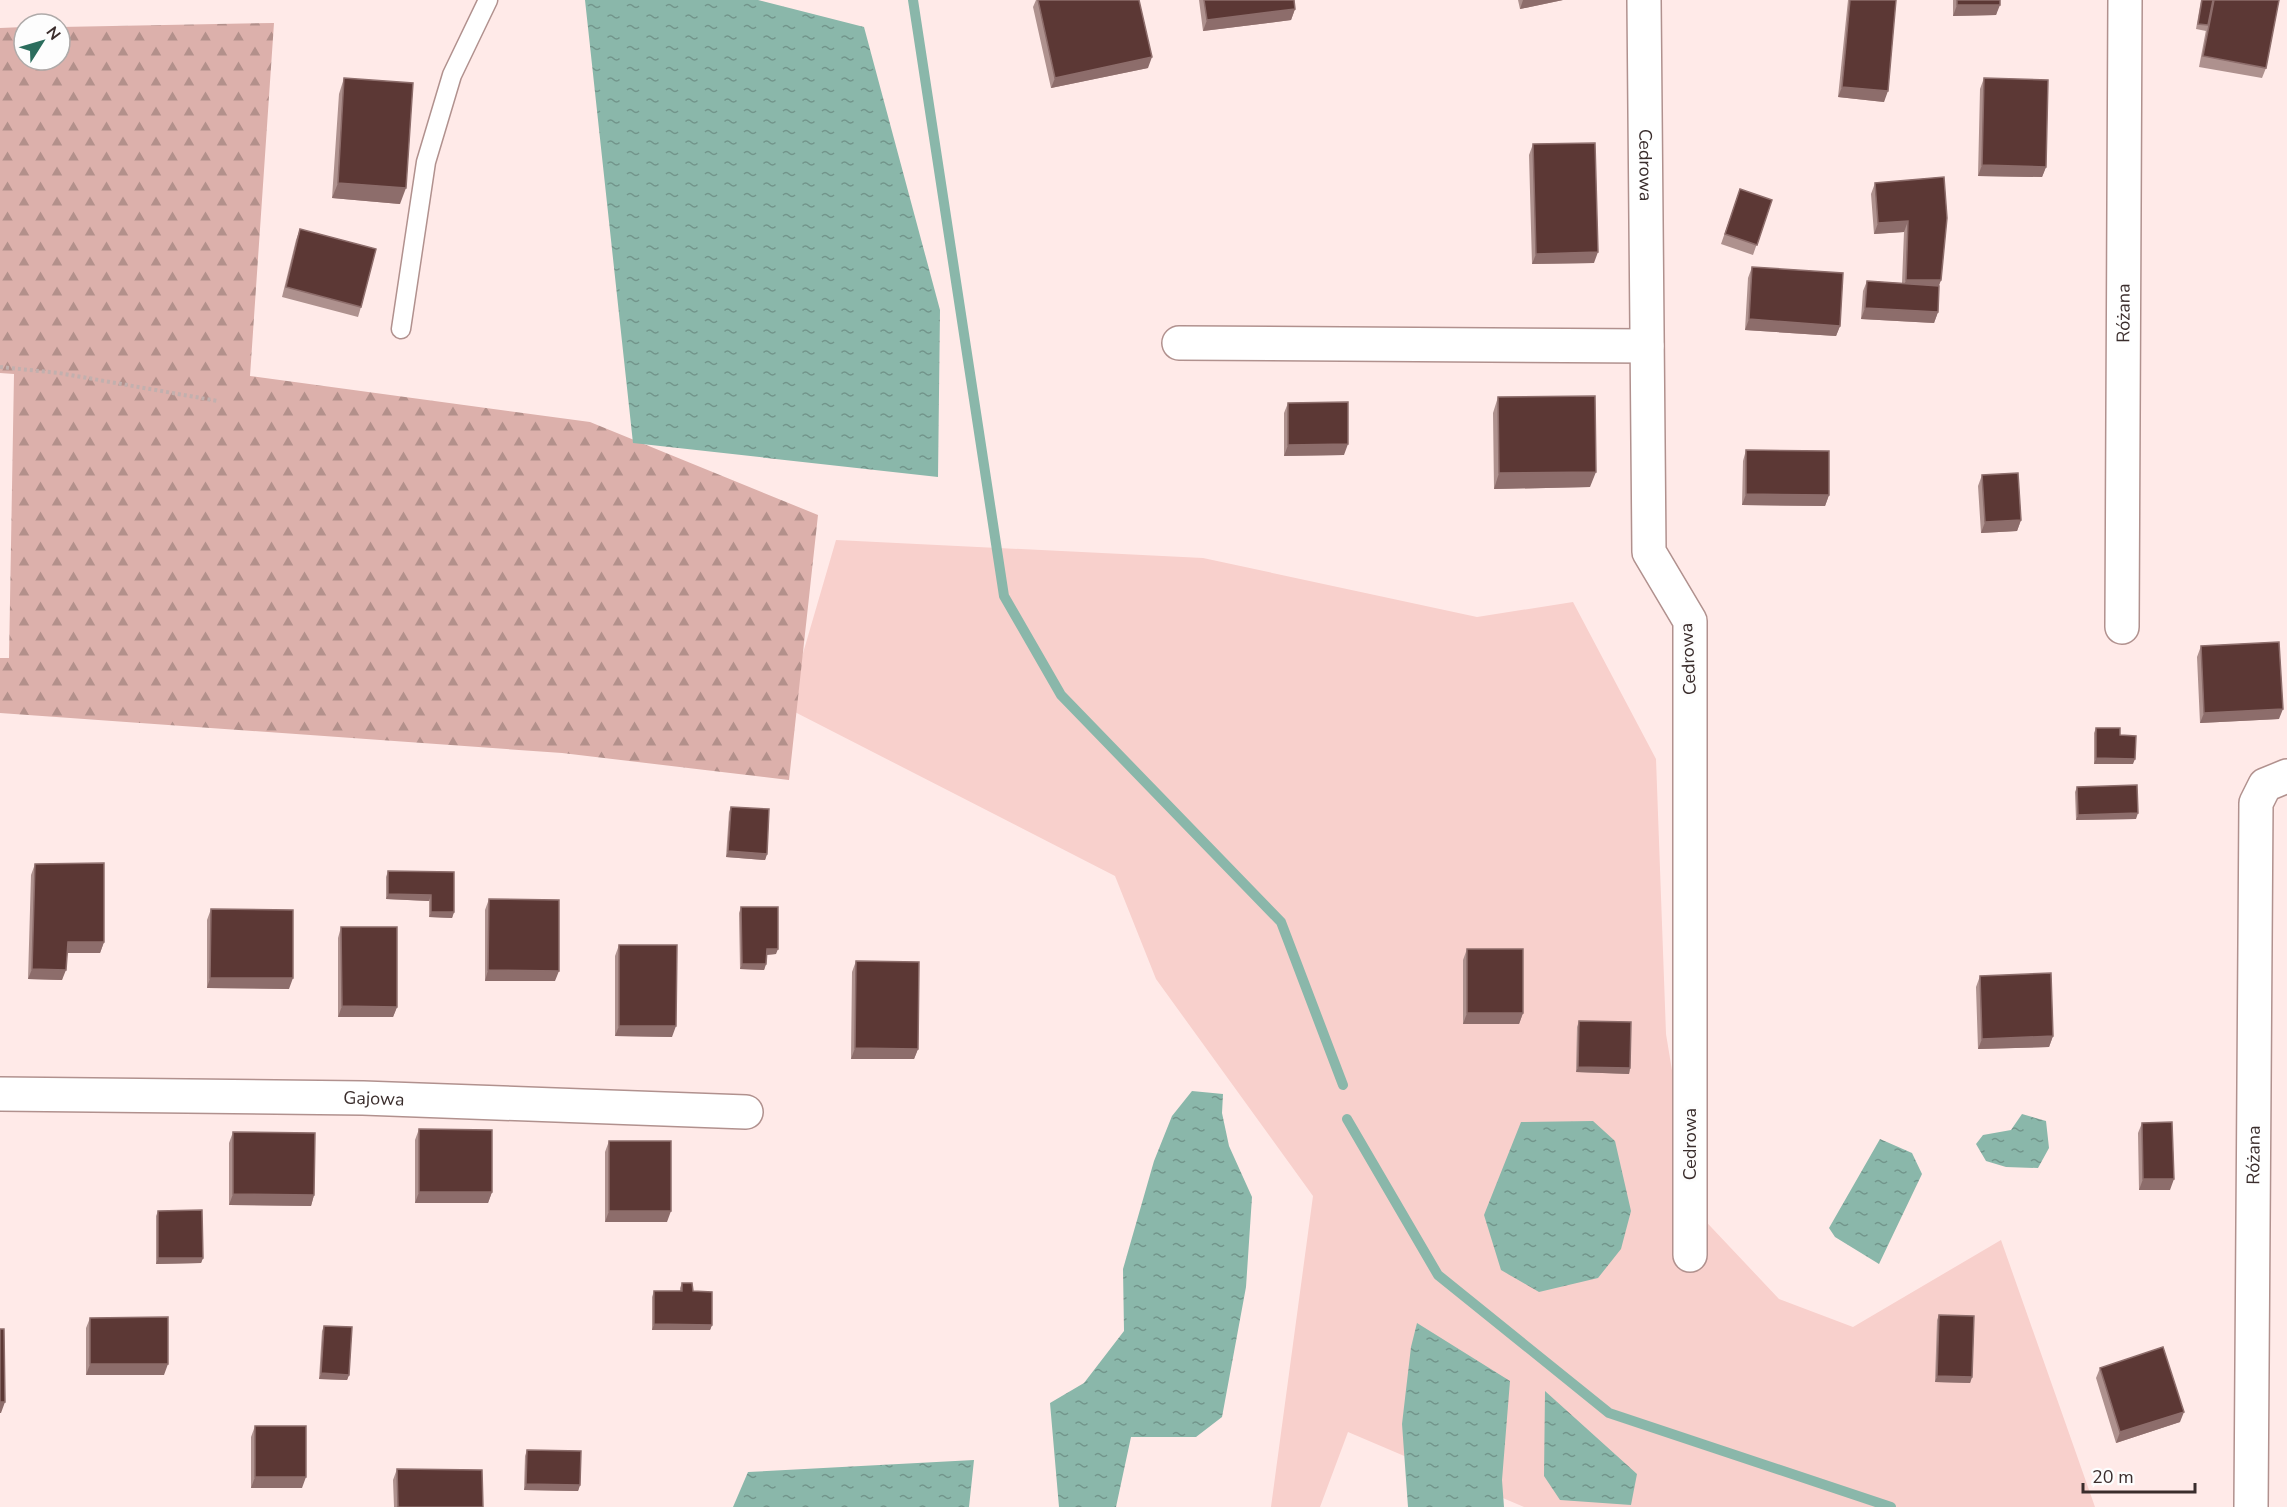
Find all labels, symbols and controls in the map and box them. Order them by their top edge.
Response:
north arrow [12,12,72,72]
text: N [41,22,66,45]
street label: Cedrowa [1633,129,1658,201]
street label: Różana [2111,283,2136,343]
street label: Cedrowa [1674,622,1702,696]
street label: Gajowa [343,1086,405,1112]
street label: Cedrowa [1678,1108,1702,1180]
street label: Różana [2241,1125,2266,1185]
scale bar [2083,1456,2196,1494]
text: 20 m [2092,1465,2134,1489]

